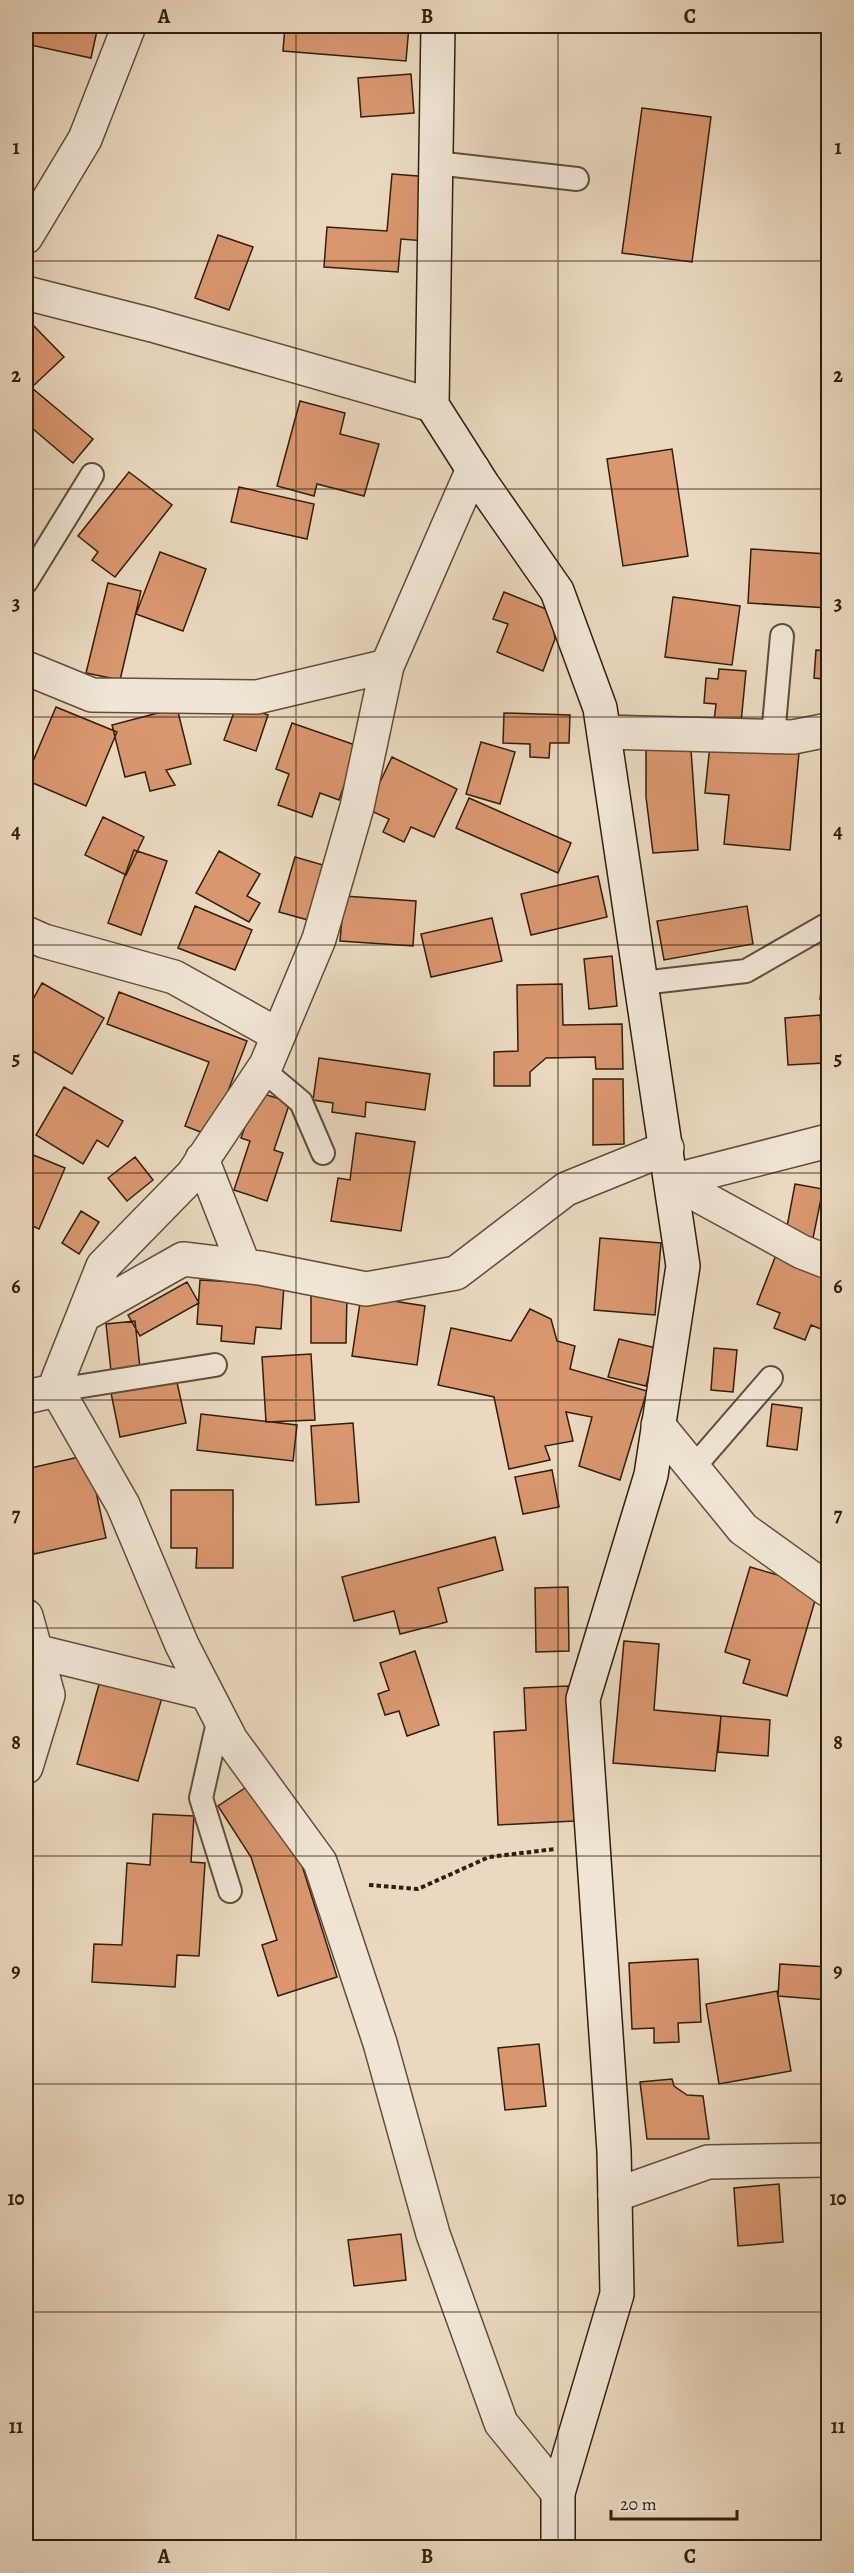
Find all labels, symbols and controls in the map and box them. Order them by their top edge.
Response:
text: A [157,3,171,30]
text: B [421,3,433,30]
text: C [684,3,696,30]
text: 1 [12,134,20,161]
text: 1 [834,134,842,161]
text: 2 [11,362,21,389]
text: 2 [833,362,843,389]
text: 3 [12,590,20,617]
text: 3 [834,590,842,617]
text: 4 [11,818,21,845]
text: 4 [833,818,843,845]
text: 5 [12,1045,20,1072]
text: 5 [834,1045,842,1072]
text: 6 [11,1273,21,1300]
text: 6 [833,1273,843,1300]
text: 7 [12,1501,21,1528]
text: 7 [834,1501,843,1528]
text: 8 [11,1729,21,1756]
text: 8 [833,1729,843,1756]
text: 9 [11,1957,21,1984]
text: 9 [833,1957,843,1984]
text: 10 [7,2185,25,2212]
text: 10 [829,2185,847,2212]
text: 11 [9,2413,23,2440]
text: 11 [831,2413,845,2440]
scale bar [611,2483,737,2521]
text: 20 m [620,2492,657,2516]
text: A [157,2543,171,2570]
text: B [421,2543,433,2570]
text: C [684,2543,696,2570]

